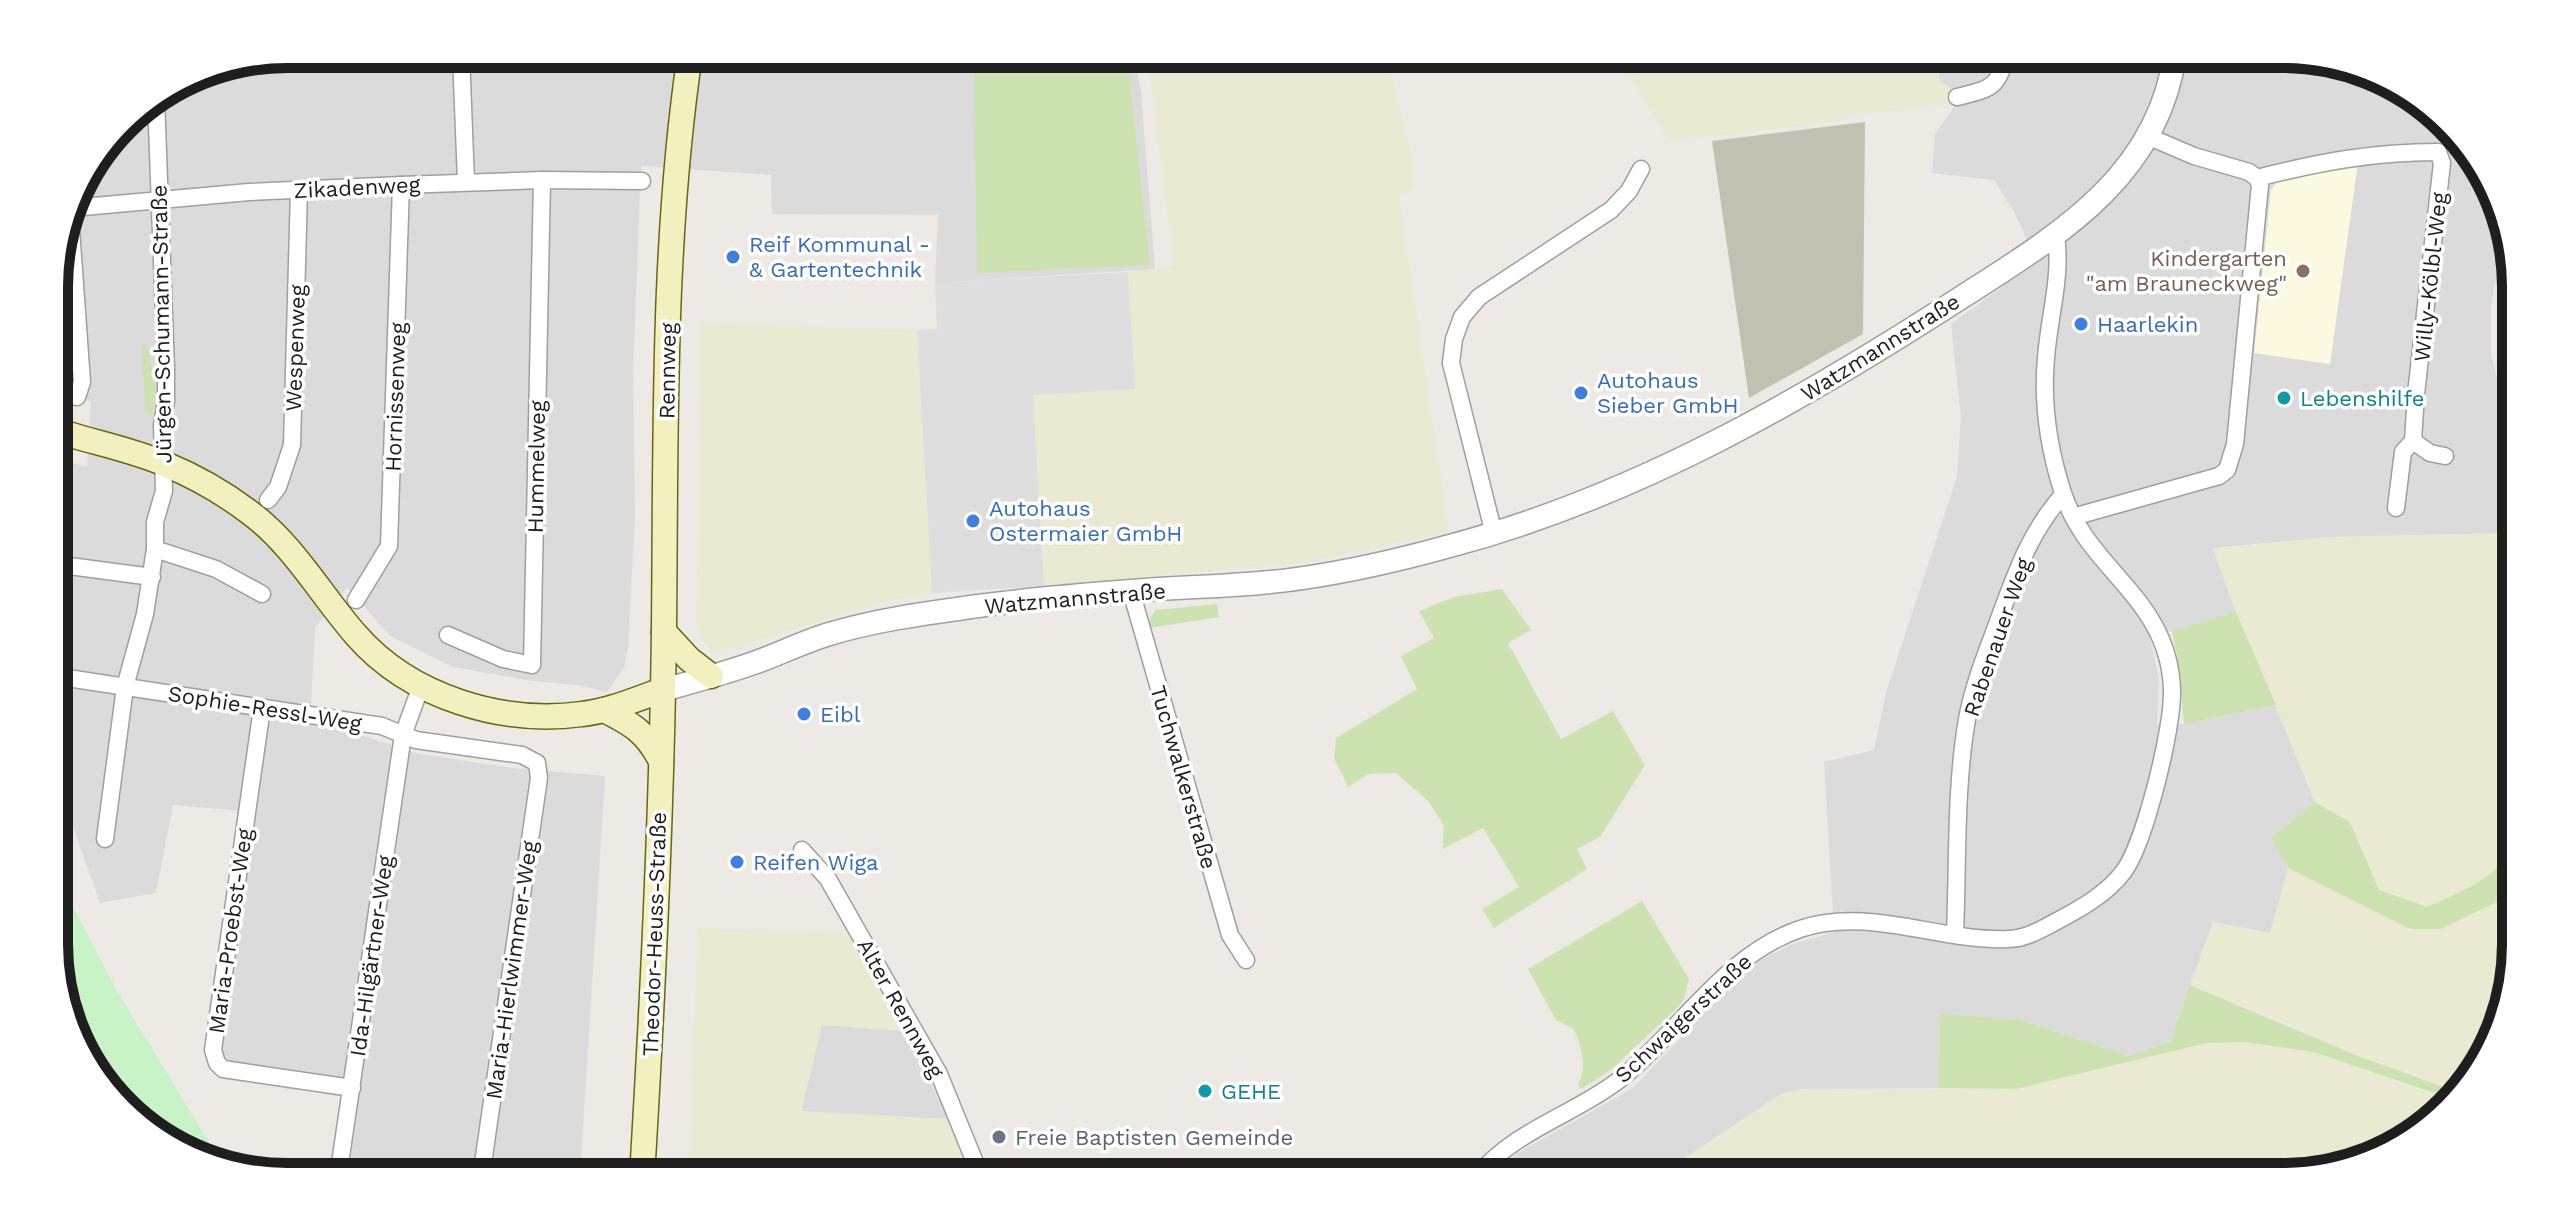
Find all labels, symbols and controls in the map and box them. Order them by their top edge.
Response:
street label: Zikadenweg [293,172,421,203]
street label: Jürgen-Schumann-Straße [147,184,176,464]
street label: Willy-Kölbl-Weg [2409,191,2452,363]
place label: Reif Kommunal - & Gartentechnik [749,232,930,282]
place label: Kindergarten "am Brauneckweg" [2086,246,2287,296]
marker: Reif Kommunal - & Gartentechnik [724,248,742,266]
marker: Kindergarten "am Brauneckweg" [2294,262,2312,280]
street label: Wespenweg [281,284,310,412]
street label: Watzmannstraße [1796,289,1964,406]
place label: Haarlekin [2097,312,2198,337]
marker: Haarlekin [2072,315,2090,333]
street label: Hornissenweg [380,322,411,472]
street label: Rennweg [654,322,681,419]
place label: Autohaus Sieber GmbH [1597,368,1739,418]
marker: Autohaus Sieber GmbH [1572,384,1590,402]
place label: Lebenshilfe [2300,386,2424,411]
marker: Lebenshilfe [2275,389,2293,407]
street label: Hummelweg [523,400,550,534]
place label: Autohaus Ostermaier GmbH [989,496,1183,546]
marker: Autohaus Ostermaier GmbH [964,512,982,530]
street label: Rabenauer Weg [1959,554,2036,720]
street label: Watzmannstraße [983,578,1167,619]
street label: Sophie-Ressl-Weg [166,681,364,736]
street label: Tuchwalkerstraße [1145,682,1222,872]
place label: Eibl [820,702,861,727]
marker: Eibl [795,705,813,723]
street label: Theodor-Heuss-Straße [638,811,671,1057]
street label: Maria-Proebst-Weg [204,827,257,1035]
street label: Maria-Hierlwimmer-Weg [481,839,542,1101]
place label: Reifen Wiga [753,850,879,875]
marker: Reifen Wiga [728,853,746,871]
street label: Ida-Hilgärtner-Weg [345,854,398,1058]
street label: Alter Rennweg [852,934,949,1082]
street label: Schwaigerstraße [1610,949,1757,1088]
place label: GEHE [1221,1079,1281,1104]
marker: GEHE [1196,1082,1214,1100]
place label: Freie Baptisten Gemeinde [1015,1125,1293,1150]
marker: Freie Baptisten Gemeinde [990,1128,1008,1146]

